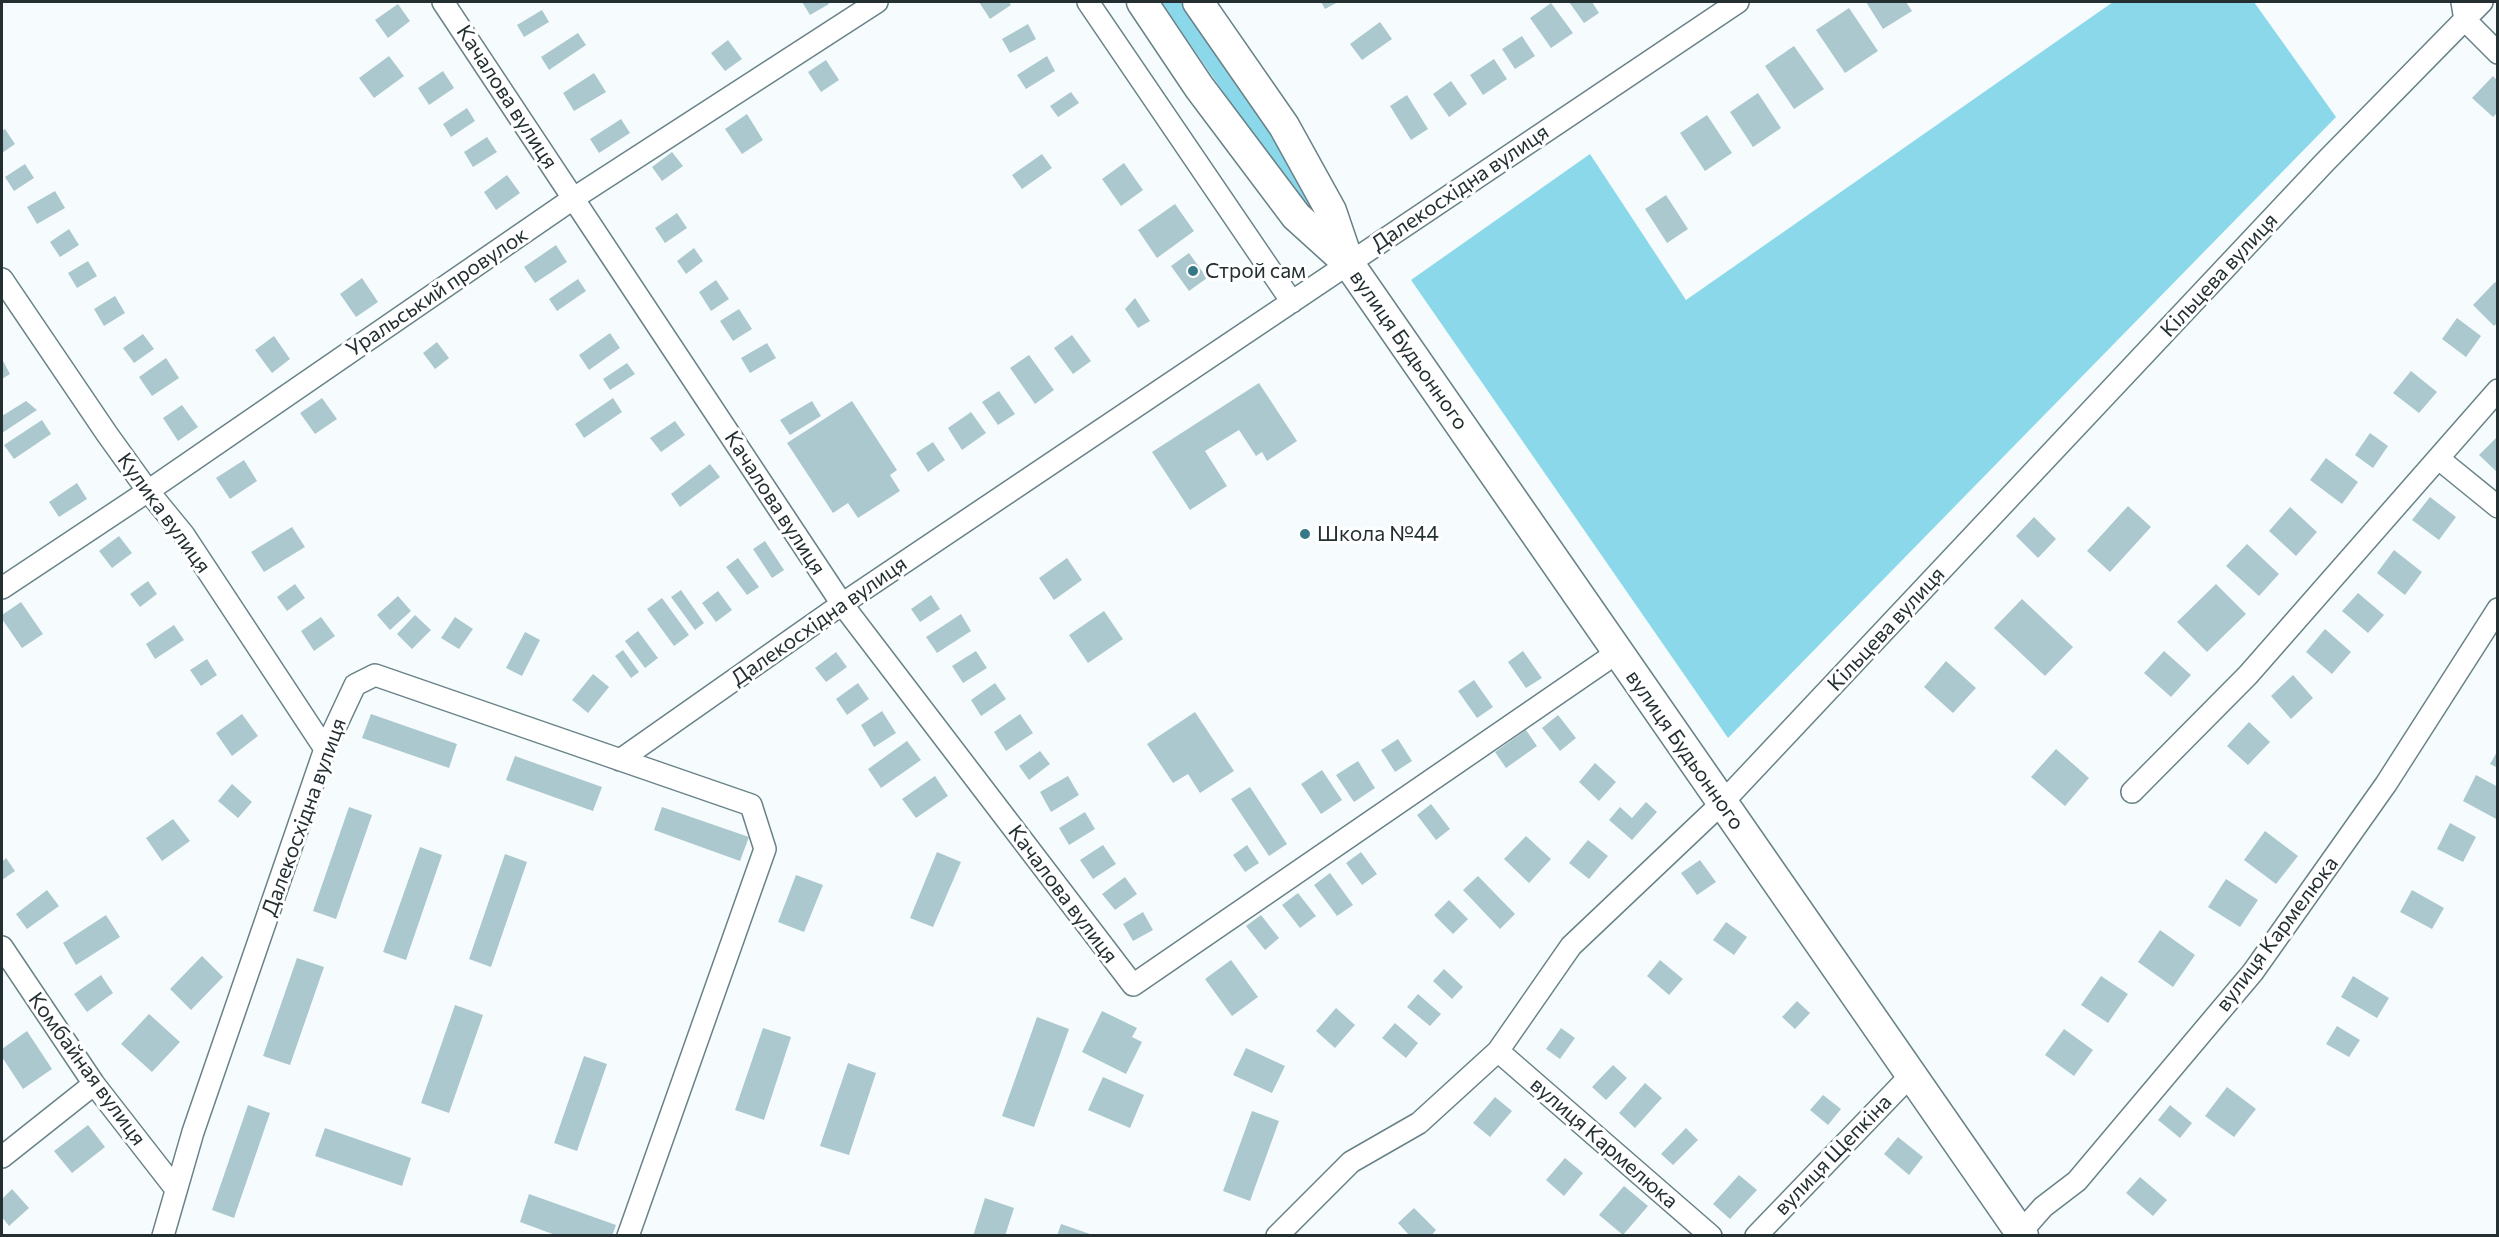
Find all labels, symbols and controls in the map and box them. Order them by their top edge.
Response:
street label: Качалова вулиця [451,20,563,174]
street label: Далекосхідна вулиця [1366,119,1554,257]
street label: Кільцева вулиця [2155,208,2283,342]
street label: Уральський провулок [341,222,533,362]
place label: Строй сам [1205,258,1306,284]
marker: Строй сам [1186,264,1200,278]
street label: вулиця Будьонного [1344,265,1474,435]
street label: Качалова вулиця [719,426,831,580]
street label: Кулика вулиця [112,448,216,578]
place label: Школа №44 [1317,521,1439,547]
marker: Школа №44 [1298,527,1312,541]
street label: Далекосхідна вулиця [726,551,912,691]
street label: Кільцева вулиця [1822,562,1950,696]
street label: вулиця Будьонного [1620,665,1750,835]
street label: Далекосхідна вулиця [256,715,352,919]
street label: Качалова вулиця [1003,820,1123,968]
street label: вулиця Кармелюка [2211,852,2343,1016]
street label: Комбайная вулиця [23,988,151,1150]
street label: вулиця Кармелюка [1525,1072,1683,1214]
street label: вулиця Щепкіна [1769,1090,1897,1220]

